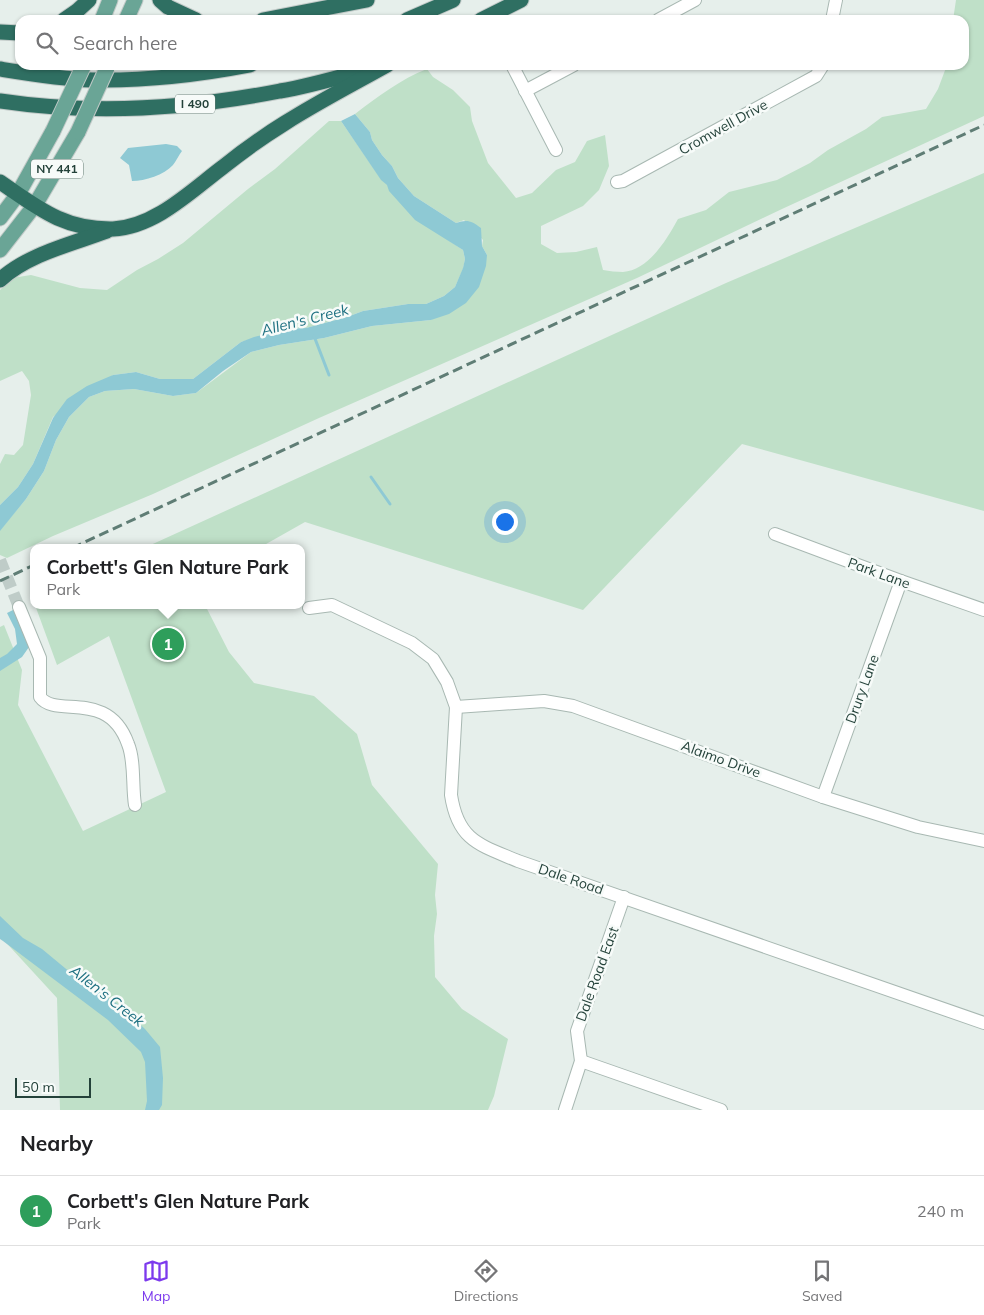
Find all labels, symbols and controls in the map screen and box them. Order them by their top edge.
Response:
search box [15,15,969,70]
icon: search [33,29,61,57]
text: Search here [73,31,177,55]
road number: I 490 [175,95,215,114]
street label: Cromwell Drive [676,95,770,159]
road number: NY 441 [31,160,83,178]
water label: Allen's Creek [258,299,352,340]
your location [492,509,518,535]
popup [30,544,305,609]
street label: Park Lane [845,553,913,593]
text: Corbett's Glen Nature Park [46,555,289,579]
text: Park [46,579,80,599]
pin: 1 [152,625,184,663]
street label: Drury Lane [841,652,883,726]
street label: Alaimo Drive [679,736,763,782]
street label: Dale Road [536,859,606,899]
street label: Dale Road East [571,924,623,1024]
water label: Allen's Creek [65,960,149,1031]
scale bar [15,1075,91,1098]
text: 50 m [22,1078,55,1096]
text: Nearby [20,1130,93,1156]
text: Corbett's Glen Nature Park [67,1189,309,1213]
text: 1 [31,1201,41,1221]
text: 240 m [917,1201,964,1221]
text: Park [67,1213,101,1233]
tab: Map [142,1257,170,1305]
tab: Directions [454,1257,519,1305]
tab: Saved [802,1257,842,1305]

